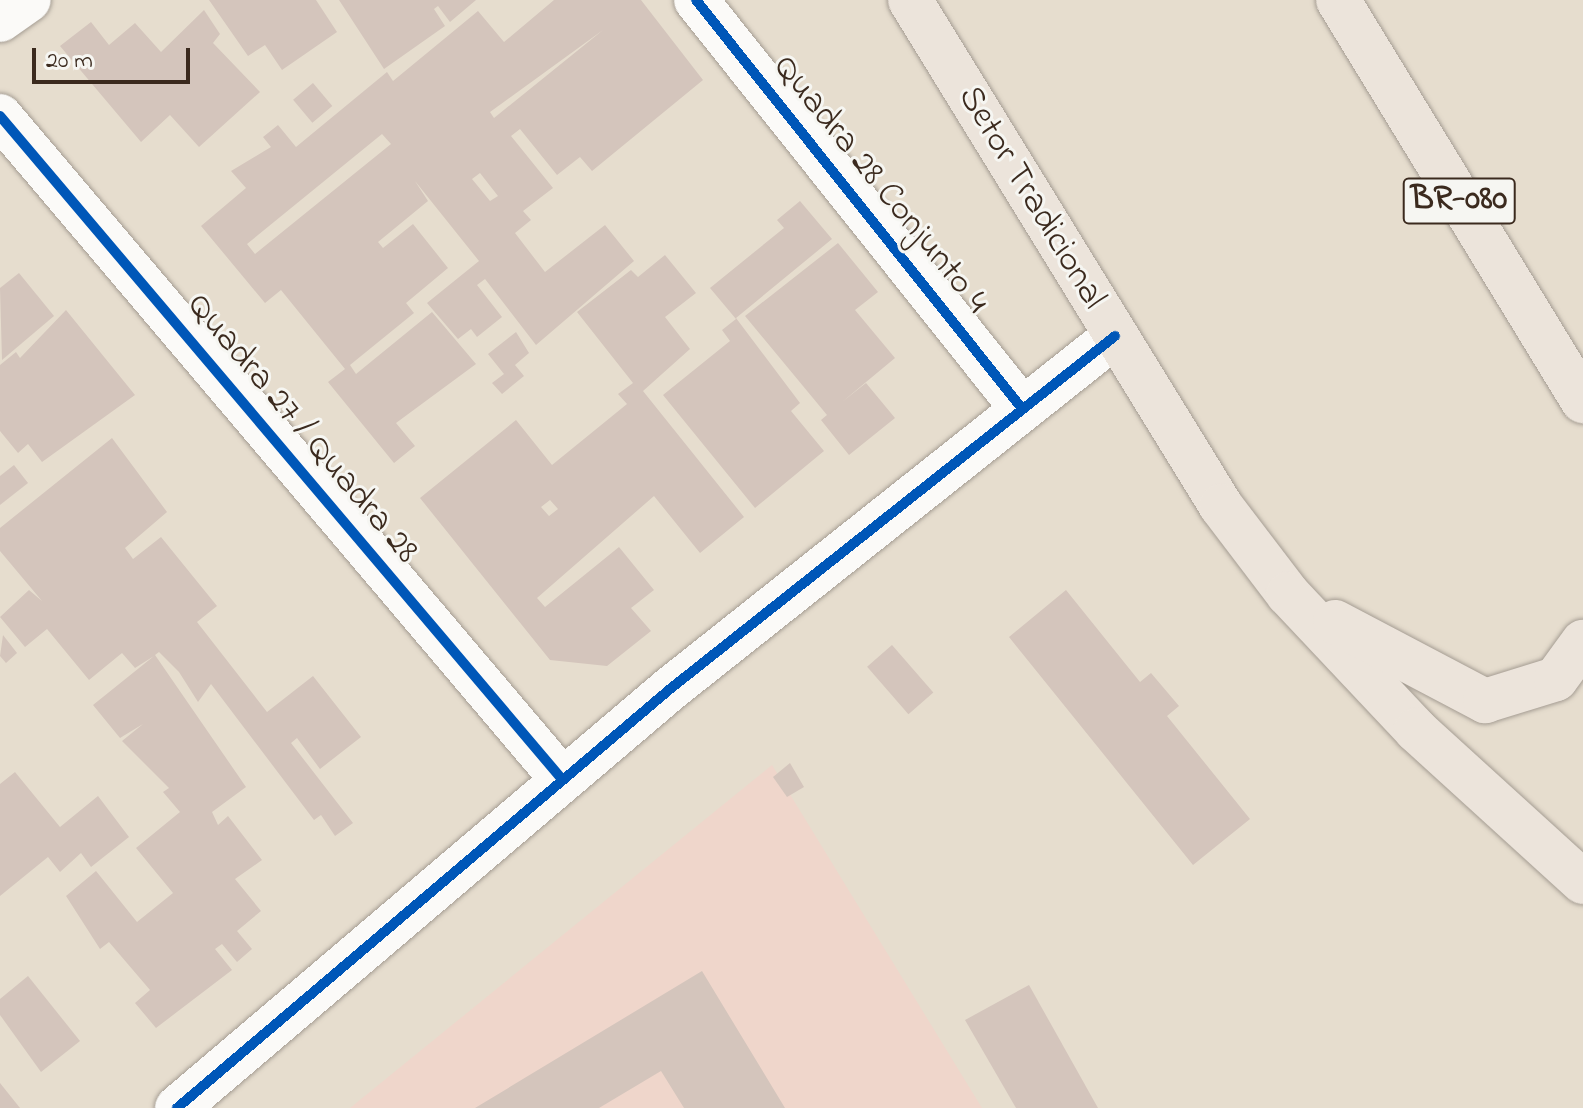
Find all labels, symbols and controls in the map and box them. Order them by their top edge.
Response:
scale bar [36,32,194,82]
text: 20 m [46,44,93,79]
street label: Quadra 28 Conjunto 4 [763,47,997,323]
street label: Setor Tradicional [947,79,1115,317]
road number: BR-080 [1401,171,1517,231]
street label: Quadra 27 / Quadra 28 [176,285,428,573]

